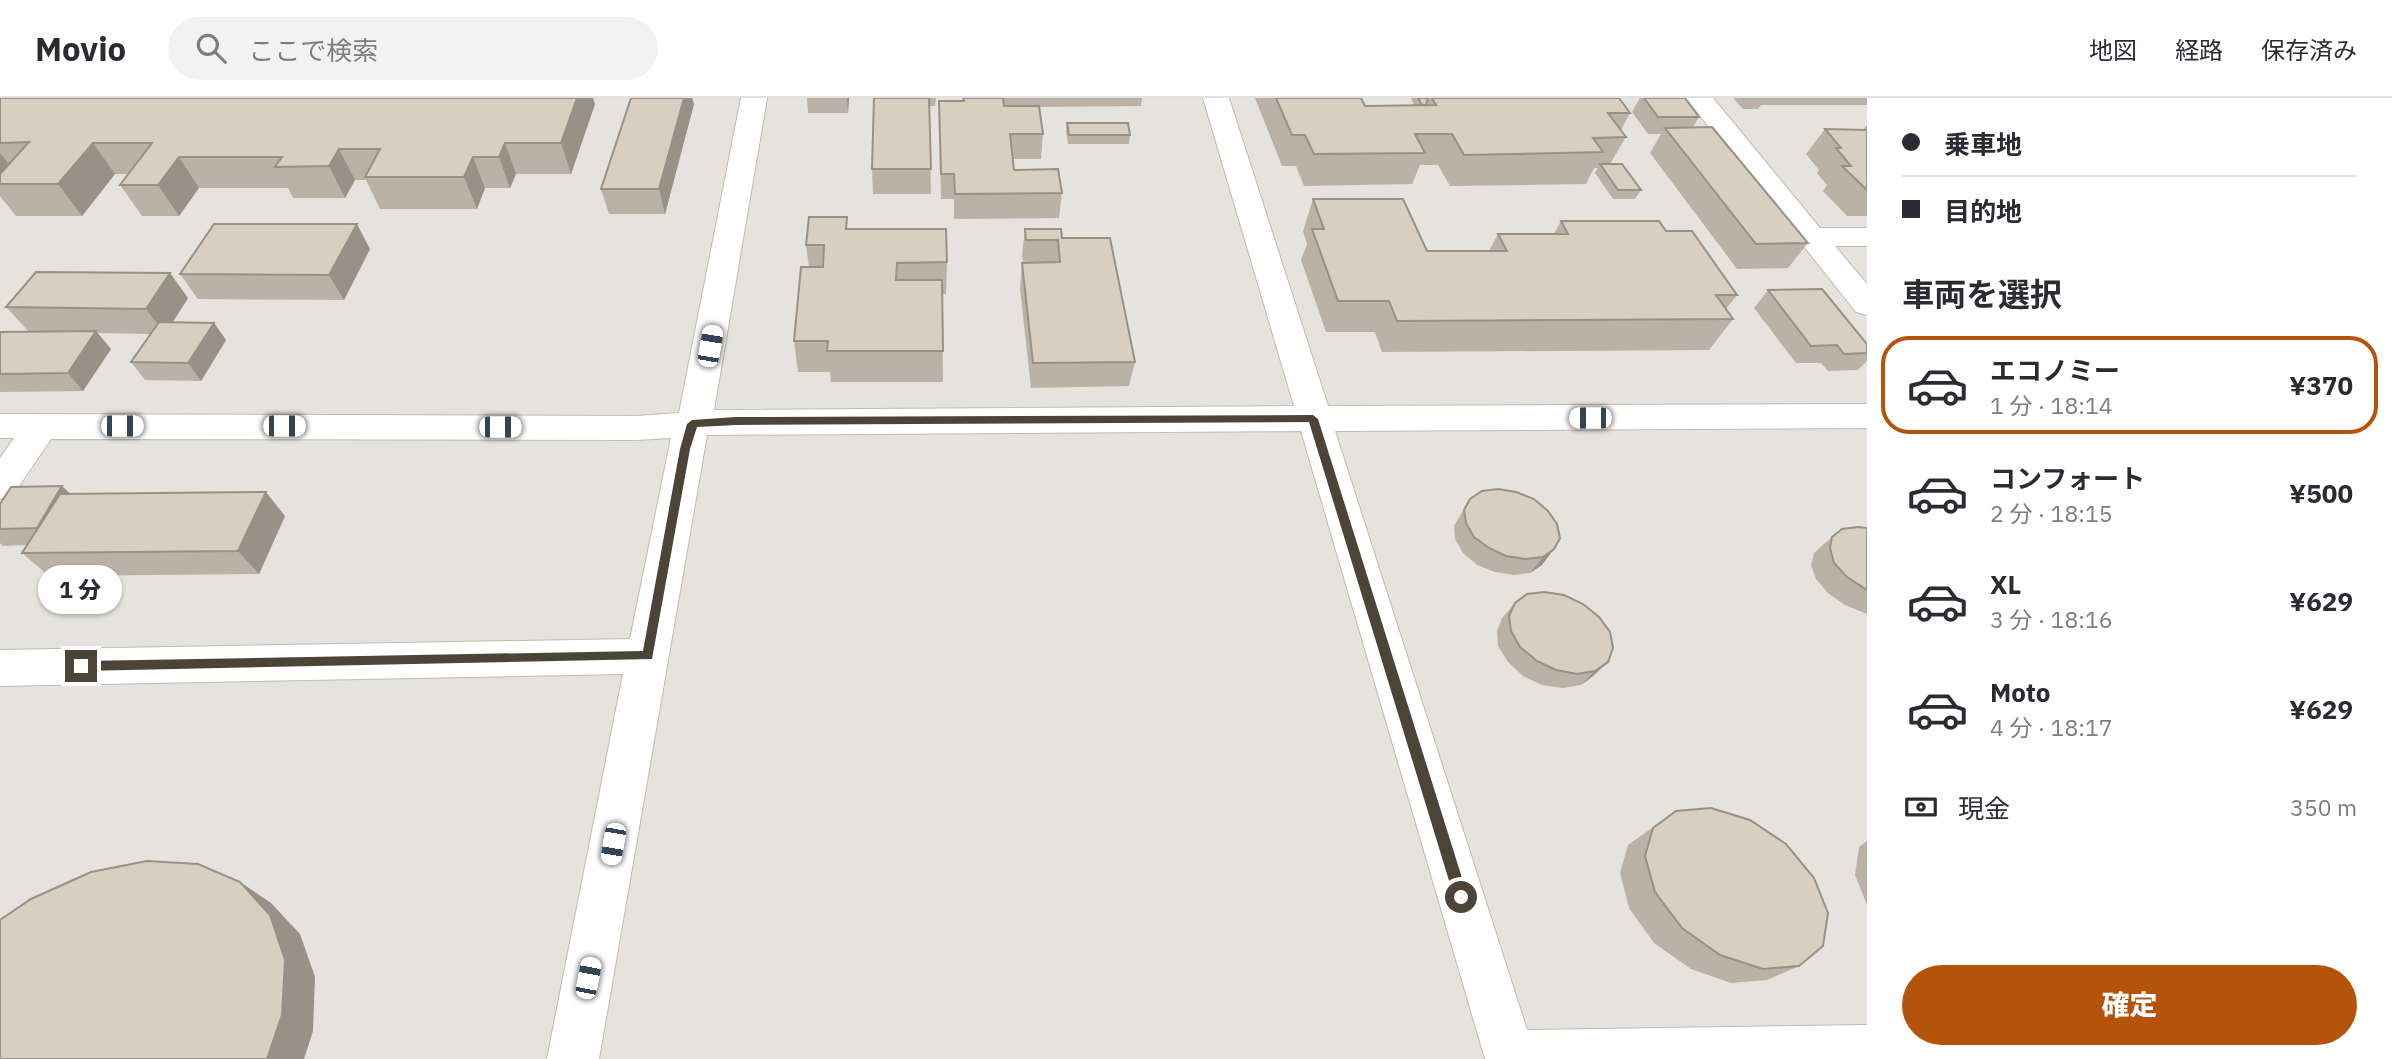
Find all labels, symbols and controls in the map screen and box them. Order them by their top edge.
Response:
search box [168,17,658,80]
text: Movio [35,27,126,70]
icon: search [192,29,230,67]
text: ここで検索 [248,33,378,67]
text: 地図 [2089,34,2137,66]
text: 経路 [2175,34,2223,66]
text: 保存済み [2261,34,2357,66]
text: 乗車地 [1944,127,2022,161]
text: 目的地 [1944,194,2022,228]
text: 車両を選択 [1902,273,2062,315]
car [697,323,724,369]
text: エコノミー [1990,353,2120,387]
icon: car [1906,354,1969,417]
text: ¥370 [2289,368,2353,402]
text: 1 分 · 18:14 [1990,390,2113,420]
car [1570,408,1612,429]
car [102,416,144,437]
car [264,416,306,437]
car [480,417,522,438]
text: コンフォート [1990,461,2145,495]
icon: car [1906,462,1969,525]
text: ¥500 [2289,476,2353,510]
text: 2 分 · 18:15 [1990,498,2113,528]
callout: 1 分 [39,564,123,614]
text: XL [1990,567,2021,601]
icon: car [1906,570,1969,633]
text: 1 分 [59,574,101,604]
text: ¥629 [2289,584,2353,618]
text: 3 分 · 18:16 [1990,604,2113,634]
route end [65,650,97,682]
text: Moto [1990,675,2050,709]
icon: car [1906,678,1969,741]
text: ¥629 [2289,692,2353,726]
text: 4 分 · 18:17 [1990,712,2113,742]
icon: cash [1902,788,1940,826]
text: 現金 [1958,791,2010,825]
text: 350 m [2290,792,2357,822]
car [600,821,627,867]
route start [1445,881,1477,913]
car [574,955,603,1001]
button: 確定 [1902,965,2357,1045]

